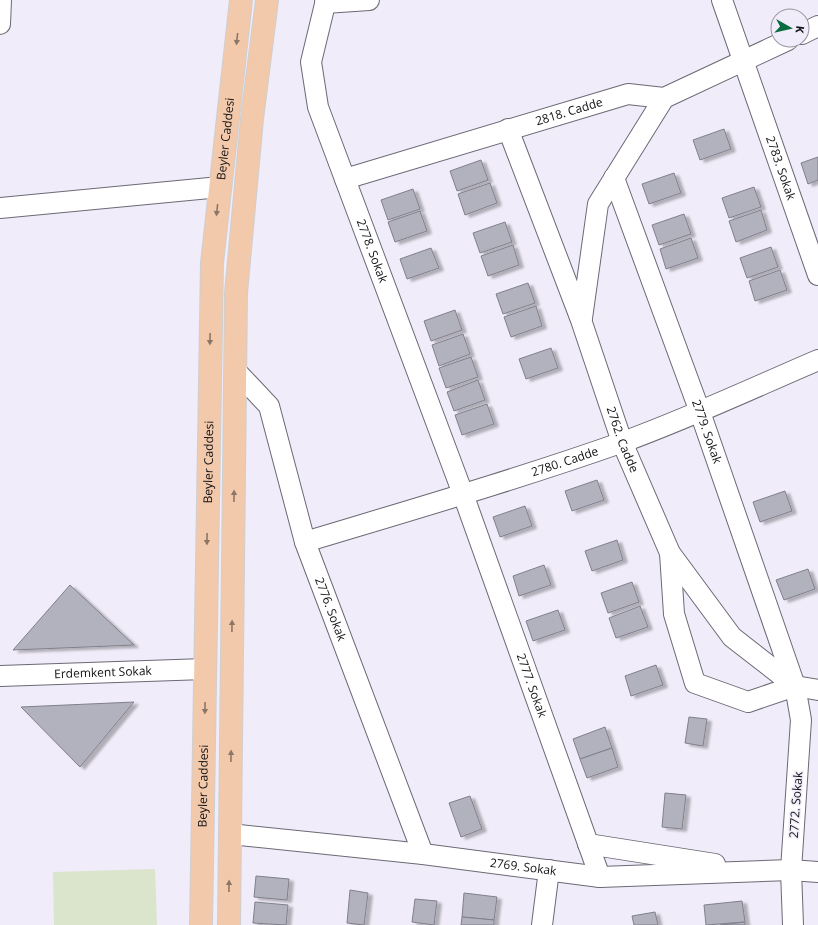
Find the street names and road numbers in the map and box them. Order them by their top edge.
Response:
street label: 2818. Cadde [533,93,605,129]
street label: Beyler Caddesi [212,97,238,181]
street label: 2783. Sokak [762,134,800,203]
street label: 2778. Sokak [353,216,392,286]
street label: 2779. Sokak [688,397,726,466]
street label: 2762. Cadde [603,404,643,475]
street label: Beyler Caddesi [199,421,217,504]
street label: 2780. Cadde [529,442,601,480]
street label: 2776. Sokak [311,575,351,644]
street label: 2777. Sokak [513,651,551,720]
street label: Erdemkent Sokak [54,662,153,682]
street label: Beyler Caddesi [194,744,212,828]
street label: 2772. Sokak [785,770,806,839]
street label: 2769. Sokak [489,854,558,879]

